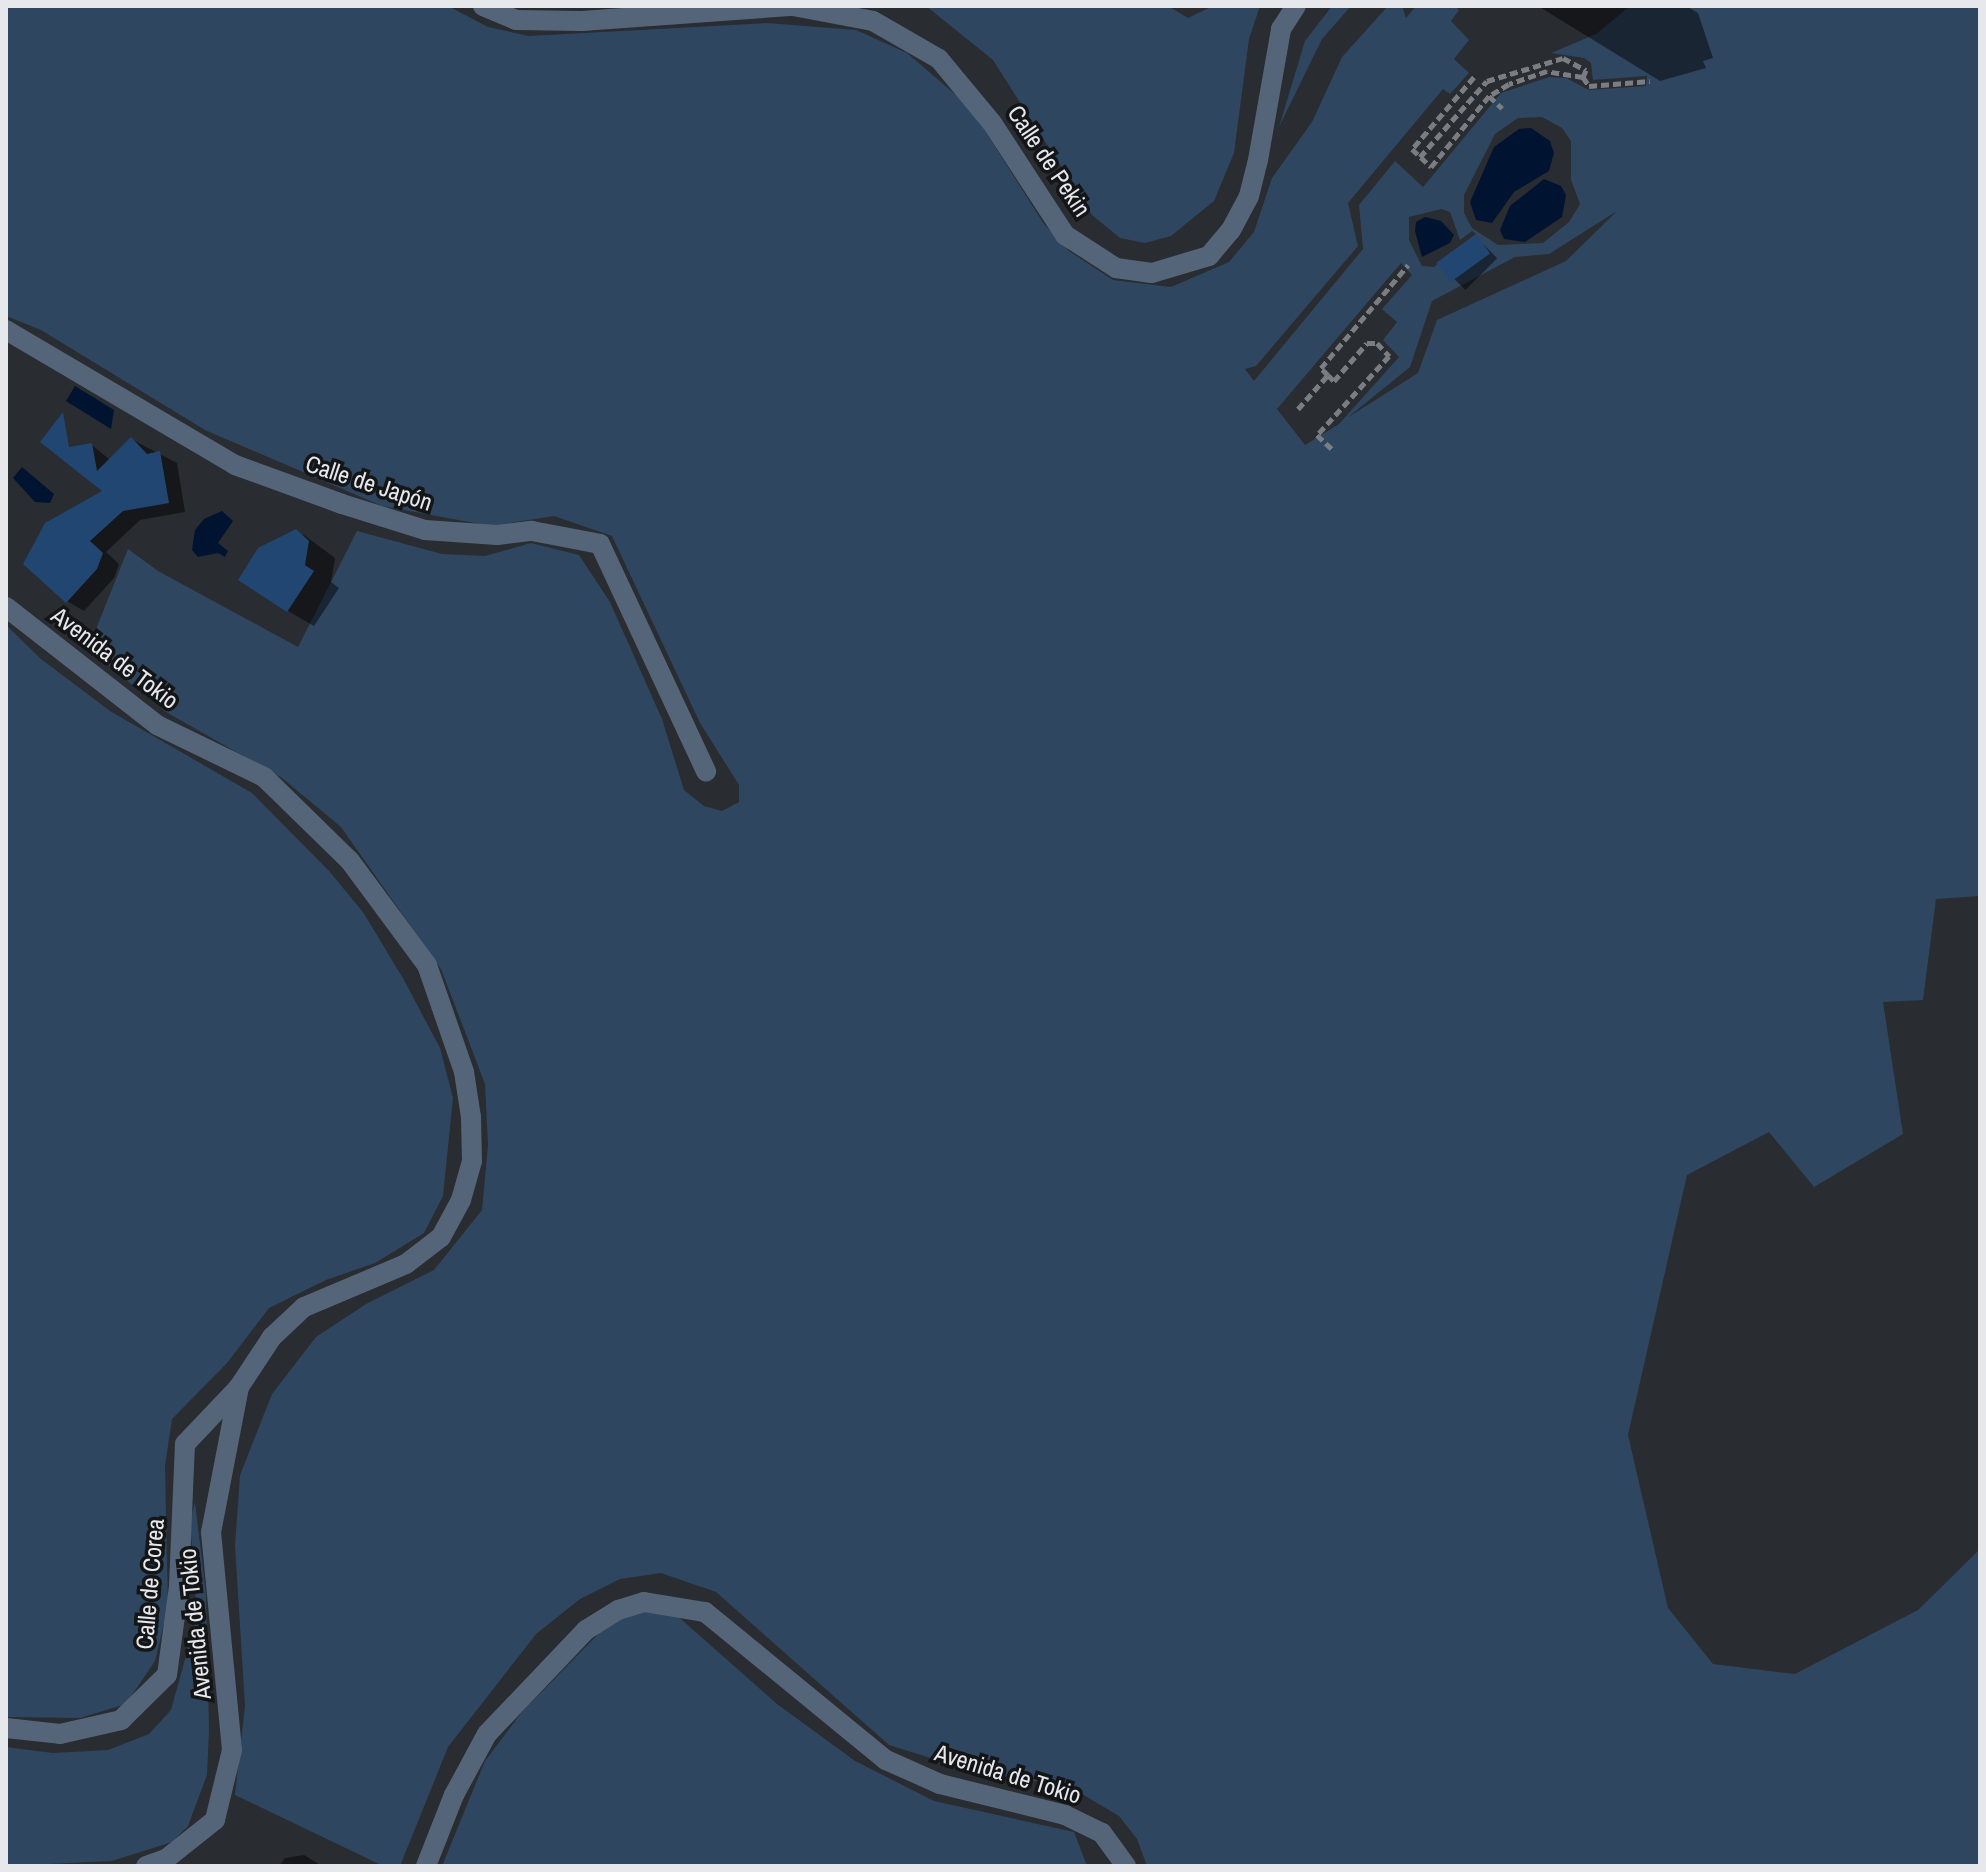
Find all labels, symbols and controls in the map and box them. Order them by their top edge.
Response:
street label: Calle de Pekin [1001,100,1097,222]
street label: Calle de Japón [302,449,436,517]
street label: Avenida de Tokio [46,601,184,715]
street label: Calle de Corea [130,1517,170,1651]
street label: Avenida de Tokio [173,1547,217,1701]
street label: Avenida de Tokio [931,1738,1085,1810]

